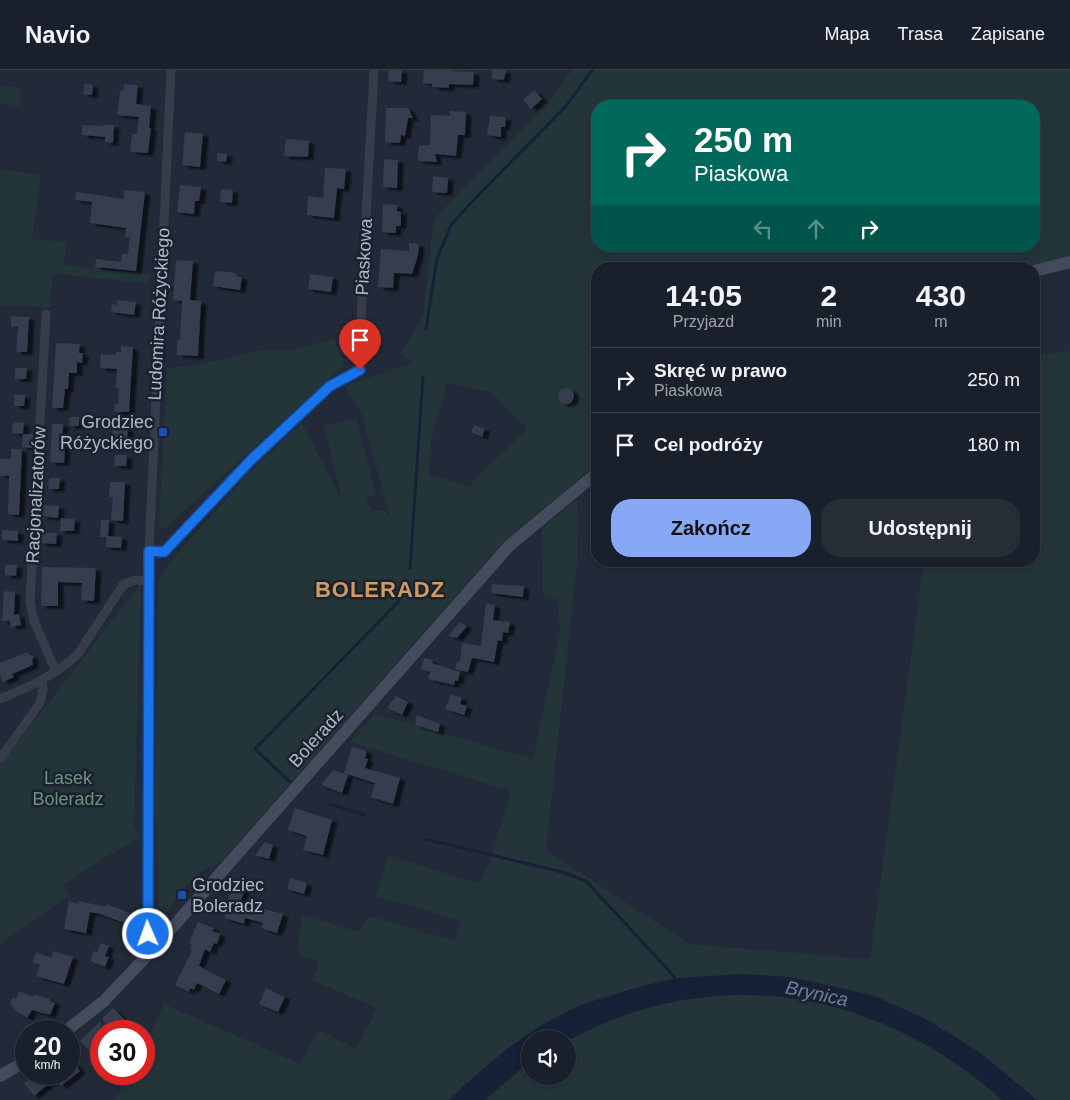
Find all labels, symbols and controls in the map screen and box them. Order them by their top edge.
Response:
text: Navio [25,21,90,48]
text: Mapa [825,24,870,44]
text: Trasa [898,24,943,44]
text: Zapisane [971,24,1045,44]
icon: right [611,120,676,185]
text: 250 m [694,120,793,159]
text: Piaskowa [694,161,788,186]
icon: left [749,215,777,243]
icon: ahead [802,215,830,243]
icon: right [855,215,883,243]
street label: Piaskowa [352,217,376,296]
street label: Ludomira Różyckiego [144,227,174,401]
text: 14:05 [665,279,742,312]
text: 2 [820,279,837,312]
text: 430 [916,279,966,312]
text: Przyjazd [673,313,734,330]
text: min [816,313,842,330]
text: m [934,313,947,330]
pin [339,319,381,370]
icon: arrive [346,326,374,354]
text: Skręć w prawo [654,360,787,381]
icon: right [611,366,639,394]
text: 250 m [967,369,1020,390]
text: Piaskowa [654,382,722,399]
place label: Grodziec Różyckiego [60,412,153,453]
street label: Racjonalizatorów [22,425,50,564]
marker: Grodziec Różyckiego [157,426,169,438]
icon: arrive [611,431,639,459]
text: Cel podróży [654,434,763,455]
text: 180 m [967,434,1020,455]
button: Zakończ [611,499,811,557]
button: Udostępnij [821,499,1020,557]
district label: BOLERADZ [315,577,445,602]
street label: Boleradz [285,705,347,771]
park label: Lasek Boleradz [32,768,104,809]
place label: Grodziec Boleradz [192,875,264,916]
marker: Grodziec Boleradz [176,889,188,901]
position arrow [121,907,173,959]
water label: Brynica [784,977,850,1010]
speed limit sign: 30 [90,1020,155,1085]
map controls [521,1030,576,1085]
button: sound [521,1030,576,1085]
text: 20 [34,1032,61,1060]
text: km/h [34,1058,61,1072]

